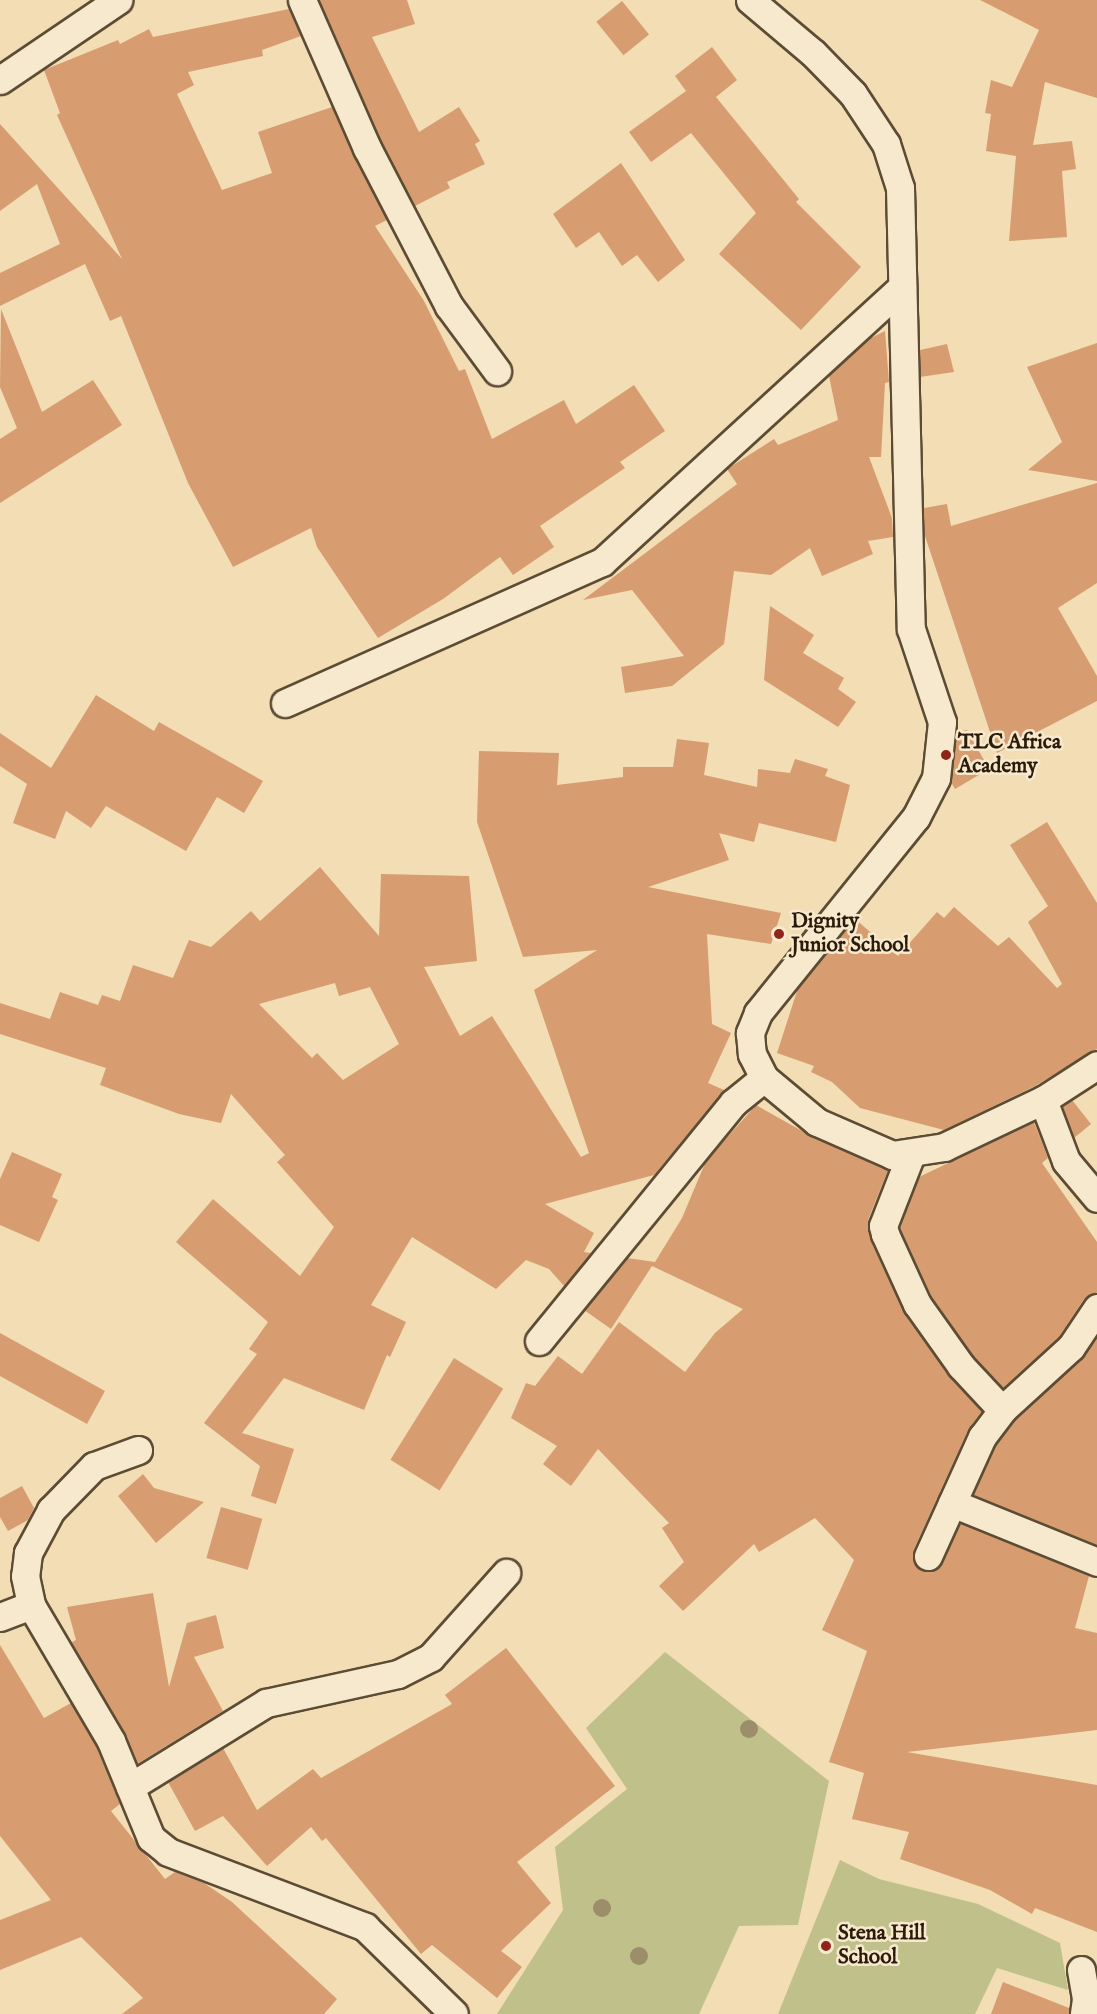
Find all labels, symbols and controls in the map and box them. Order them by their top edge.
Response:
place label: TLC Africa Academy [958,730,1061,780]
marker: TLC Africa Academy [939,748,953,762]
place label: Dignity Junior School [791,909,909,959]
marker: Dignity Junior School [772,927,786,941]
place label: Stena Hill School [838,1921,926,1971]
marker: Stena Hill School [819,1939,833,1953]

